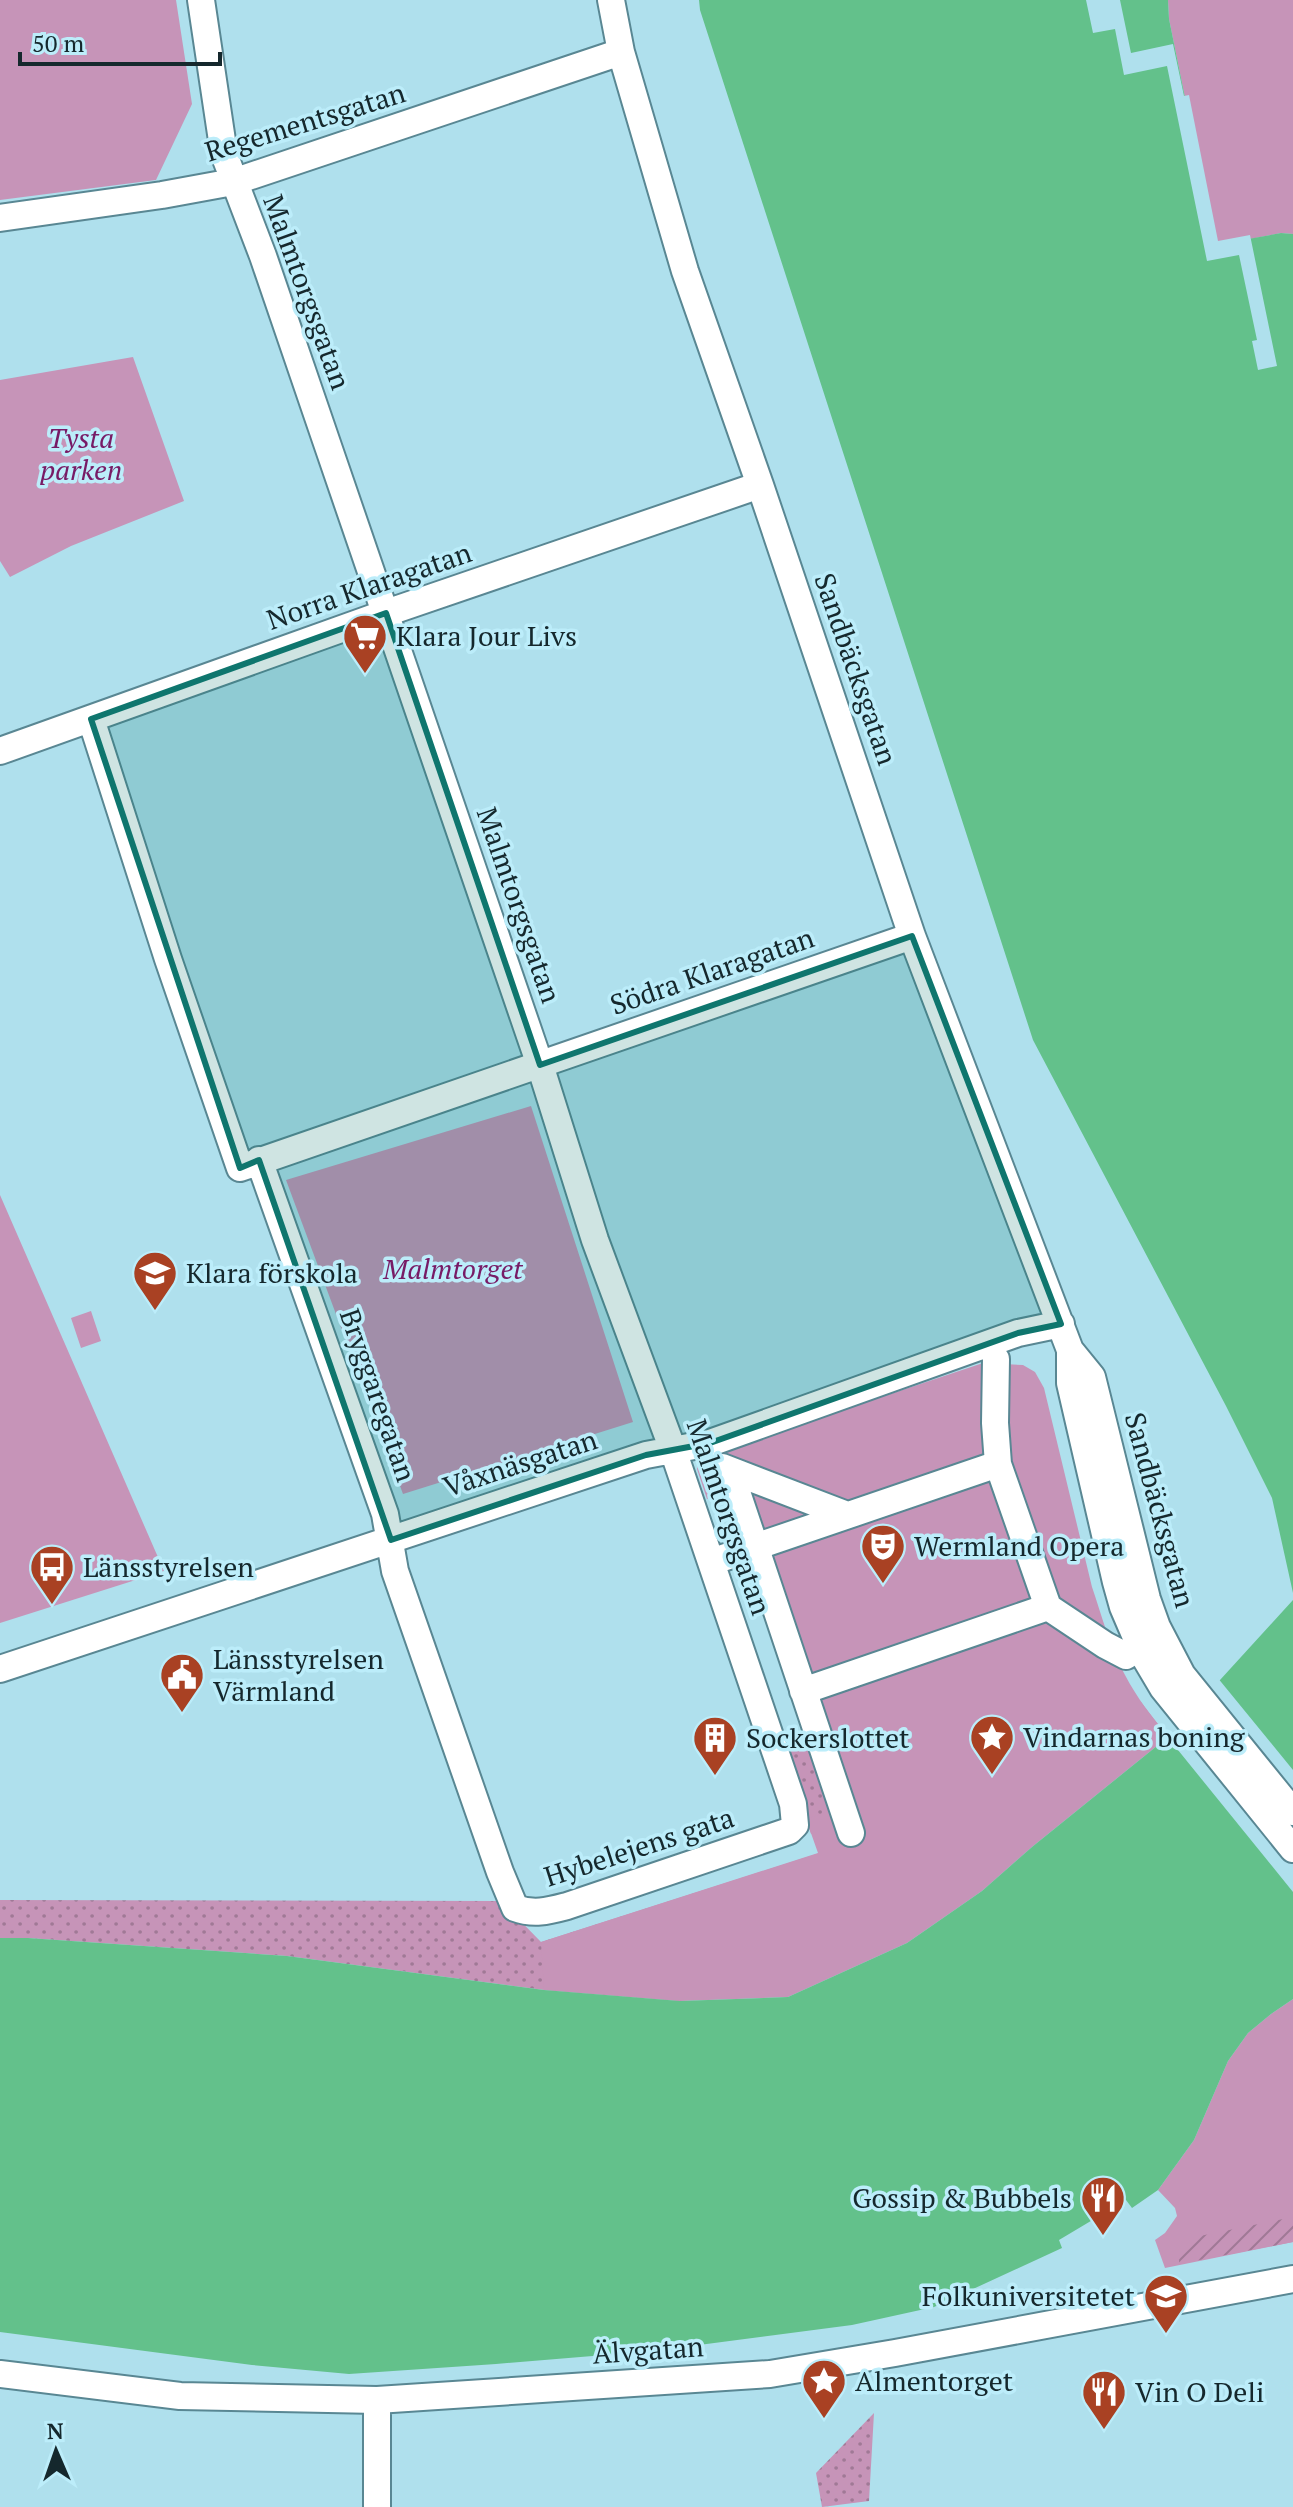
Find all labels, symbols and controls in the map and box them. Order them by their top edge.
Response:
scale bar [20,16,220,66]
text: 50 m [32,27,84,59]
street label: Regementsgatan [200,73,410,170]
street label: Malmtorgsgatan [255,189,360,395]
park label: Tysta parken [40,419,122,488]
street label: Norra Klaragatan [262,533,476,638]
street label: Sandbäcksgatan [806,568,907,770]
supermarket icon: Klara Jour Livs [341,612,389,675]
place label: Klara Jour Livs [396,617,577,654]
street label: Malmtorgsgatan [469,802,570,1008]
street label: Södra Klaragatan [605,918,819,1023]
school or university icon: Klara förskola [131,1249,179,1312]
park label: Malmtorget [382,1250,523,1287]
place label: Klara förskola [186,1254,358,1291]
street label: Bryggaregatan [332,1303,425,1487]
street label: Sandbäcksgatan [1117,1408,1204,1612]
street label: Malmtorgsgatan [679,1414,780,1620]
street label: Våxnäsgatan [438,1420,602,1505]
theatre icon: Wermland Opera [859,1522,907,1585]
place label: Wermland Opera [914,1527,1124,1564]
bus stop icon: Länsstyrelsen [28,1543,76,1606]
place label: Länsstyrelsen [83,1548,254,1585]
place label: Länsstyrelsen Värmland [213,1640,384,1709]
public building icon: Länsstyrelsen Värmland [158,1651,206,1714]
place icon: Vindarnas boning [968,1713,1016,1776]
building icon: Sockerslottet [691,1714,739,1777]
place label: Vindarnas boning [1023,1718,1246,1755]
place label: Sockerslottet [746,1719,910,1756]
street label: Hybelejens gata [539,1798,738,1895]
restaurant icon: Gossip & Bubbels [1079,2174,1127,2237]
place label: Gossip & Bubbels [852,2179,1072,2216]
school or university icon: Folkuniversitetet [1142,2272,1190,2335]
place label: Folkuniversitetet [922,2277,1136,2314]
street label: Älvgatan [591,2327,705,2372]
place icon: Almentorget [800,2357,848,2420]
place label: Almentorget [855,2362,1014,2399]
restaurant icon: Vin O Deli [1080,2368,1128,2431]
place label: Vin O Deli [1135,2373,1264,2410]
north arrow [16,2411,96,2491]
text: N [46,2416,64,2445]

